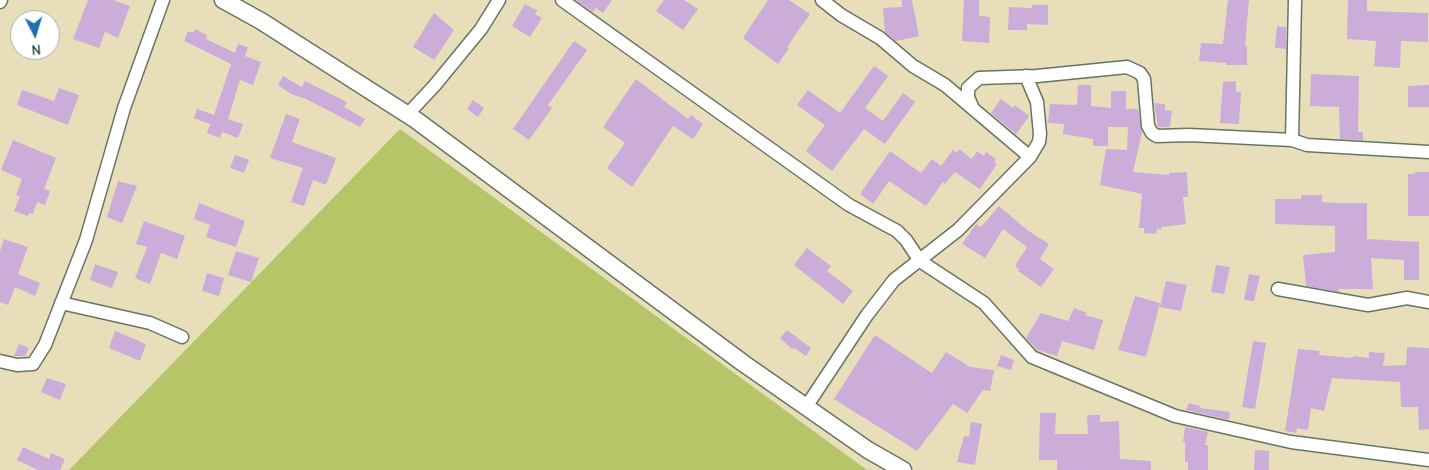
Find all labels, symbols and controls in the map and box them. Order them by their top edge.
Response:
north arrow [10,10,60,60]
text: N [31,41,42,58]

